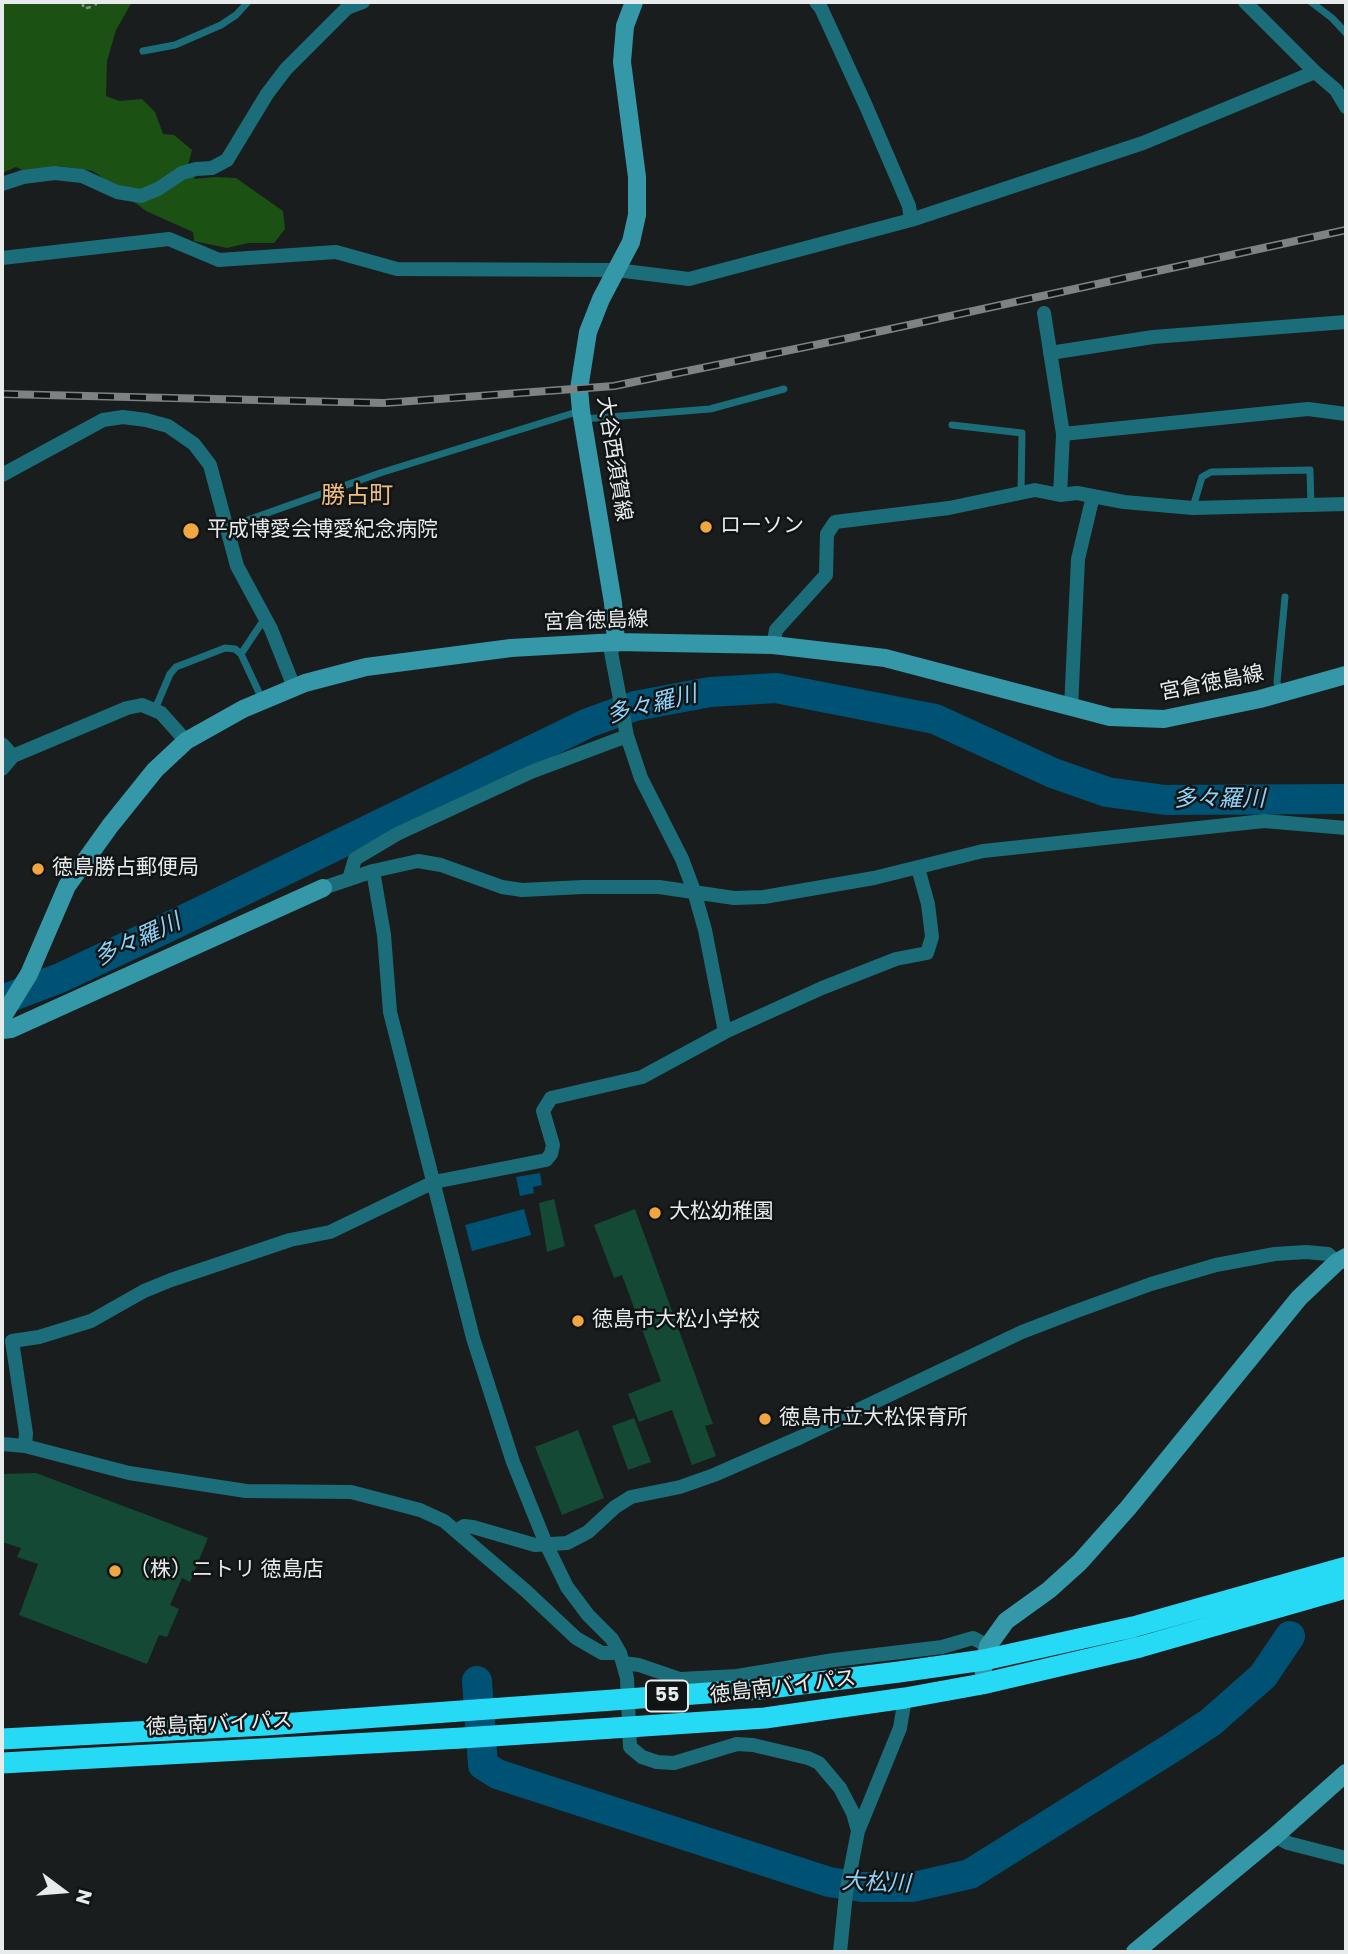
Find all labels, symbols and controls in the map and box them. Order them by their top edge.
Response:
street label: 大谷西須賀線 [591,395,635,523]
district label: 勝占町 [321,483,393,511]
place label: ローソン [720,514,804,540]
place label: 平成博愛会博愛紀念病院 [207,518,438,544]
marker: ローソン [698,519,714,535]
marker: 平成博愛会博愛紀念病院 [181,521,201,541]
street label: 宮倉徳島線 [543,608,649,636]
street label: 宮倉徳島線 [1158,662,1266,706]
water label: 多々羅川 [604,681,700,731]
water label: 多々羅川 [1173,786,1265,814]
place label: 徳島勝占郵便局 [52,856,199,882]
marker: 徳島勝占郵便局 [30,861,46,877]
water label: 多々羅川 [90,909,186,973]
place label: 大松幼稚園 [669,1200,774,1226]
marker: 大松幼稚園 [647,1205,663,1221]
place label: 徳島市大松小学校 [592,1308,760,1334]
marker: 徳島市大松小学校 [570,1313,586,1329]
place label: 徳島市立大松保育所 [779,1406,968,1432]
marker: 徳島市立大松保育所 [757,1411,773,1427]
place label: （株）ニトリ 徳島店 [129,1558,324,1584]
marker: （株）ニトリ 徳島店 [107,1563,123,1579]
street label: 徳島南バイパス [709,1667,857,1709]
road number: 55 [646,1680,688,1712]
street label: 徳島南バイパス [145,1709,293,1741]
north arrow [28,1856,98,1926]
water label: 大松川 [841,1869,911,1899]
text: N [69,1886,99,1908]

